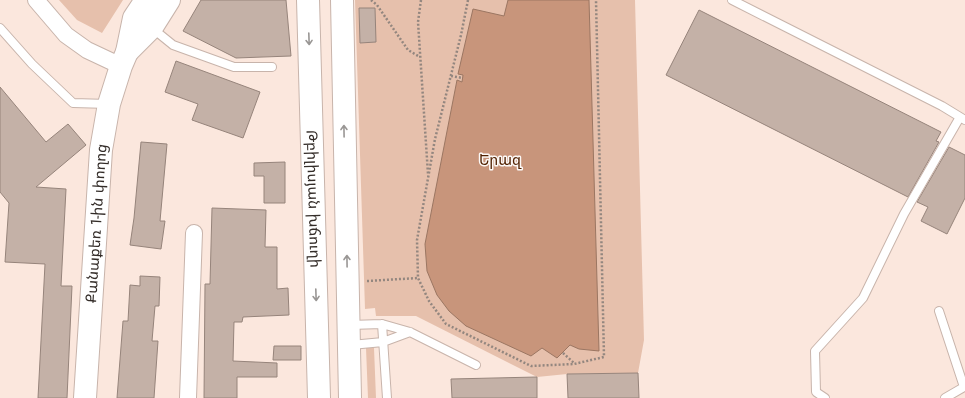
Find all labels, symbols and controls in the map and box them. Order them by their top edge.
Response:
one-way arrow [305,32,313,45]
one-way arrow [340,125,348,138]
street label: Թբիլիսյան խճուղի [301,130,326,268]
street label: Քանաքեռ 1-ին փողոց [80,142,113,304]
park label: Երազ [479,149,522,171]
one-way arrow [343,255,351,268]
one-way arrow [312,288,320,301]

